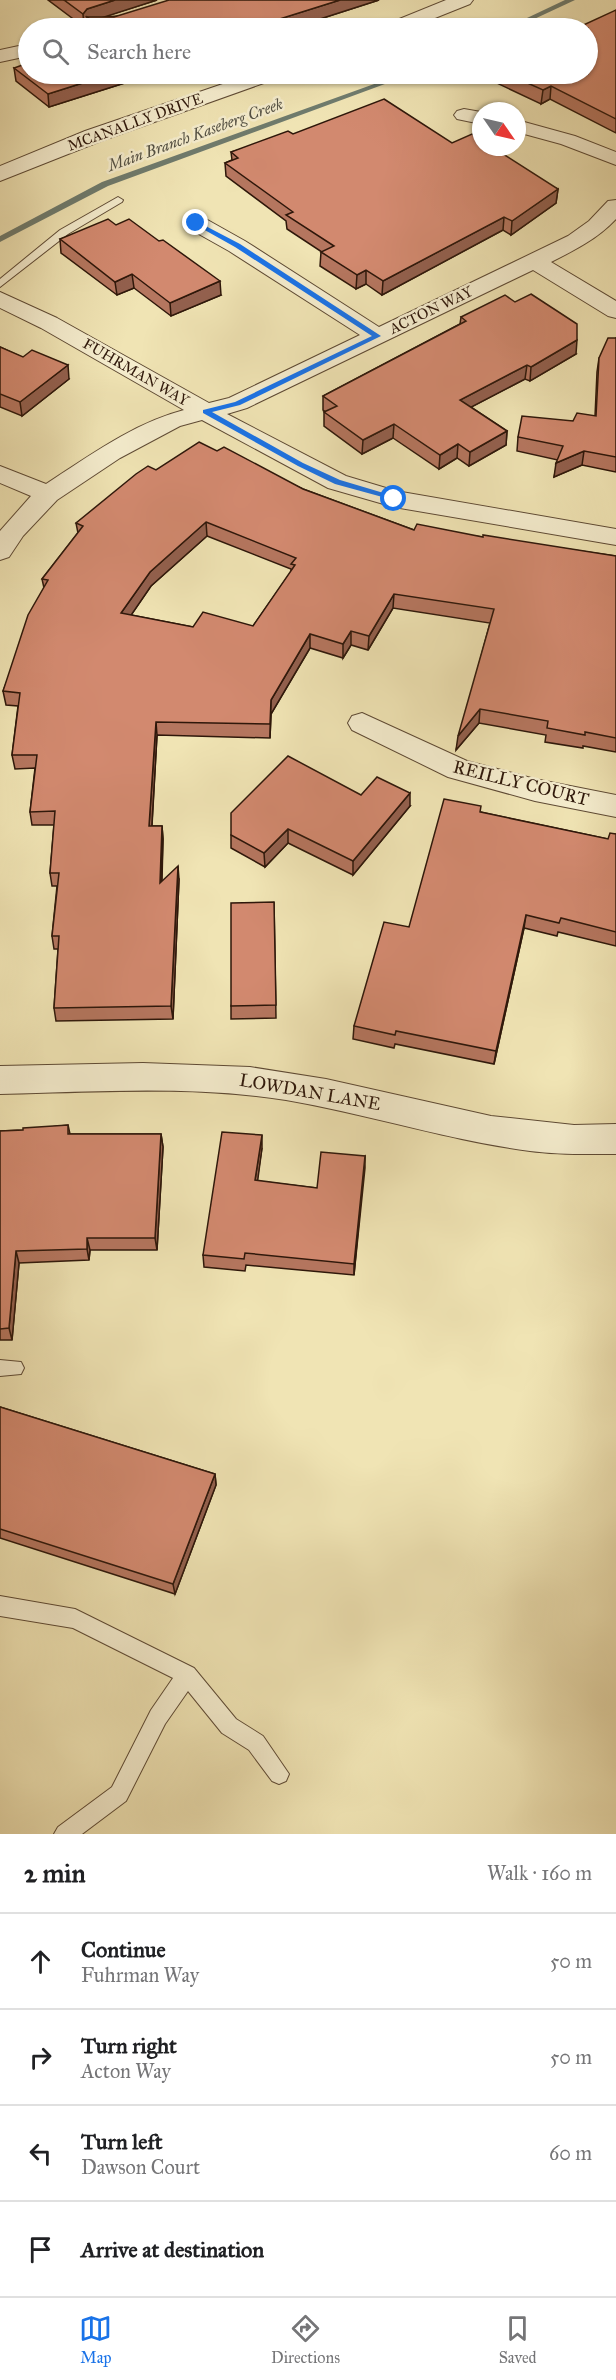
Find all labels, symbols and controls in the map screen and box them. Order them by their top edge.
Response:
search box [18,18,598,84]
icon: search [39,35,72,68]
text: Search here [87,38,191,65]
street label: MCANALLY DRIVE [65,89,205,155]
water label: Main Branch Kaseberg Creek [103,94,285,176]
north arrow [472,102,526,156]
route end [182,209,208,235]
street label: ACTON WAY [386,282,476,338]
street label: FUHRMAN WAY [80,334,193,410]
route start [380,485,406,511]
street label: REILLY COURT [451,755,591,811]
street label: LOWDAN LANE [238,1069,382,1115]
text: 2 min [24,1857,85,1889]
text: Walk · 160 m [487,1861,592,1885]
text: Continue [81,1936,166,1963]
icon: ahead [24,1945,57,1978]
text: 50 m [550,1949,592,1973]
text: Fuhrman Way [81,1963,199,1987]
text: Turn right [81,2032,177,2059]
icon: right [24,2041,57,2074]
text: 50 m [550,2045,592,2069]
text: Acton Way [81,2059,171,2083]
text: Turn left [81,2128,163,2155]
icon: left [24,2137,57,2170]
text: 60 m [549,2141,592,2165]
text: Dawson Court [81,2155,200,2179]
icon: arrive [24,2233,57,2266]
text: Arrive at destination [81,2236,264,2263]
tab: Map [79,2312,112,2367]
tab: Directions [271,2312,340,2367]
tab: Saved [499,2312,537,2367]

